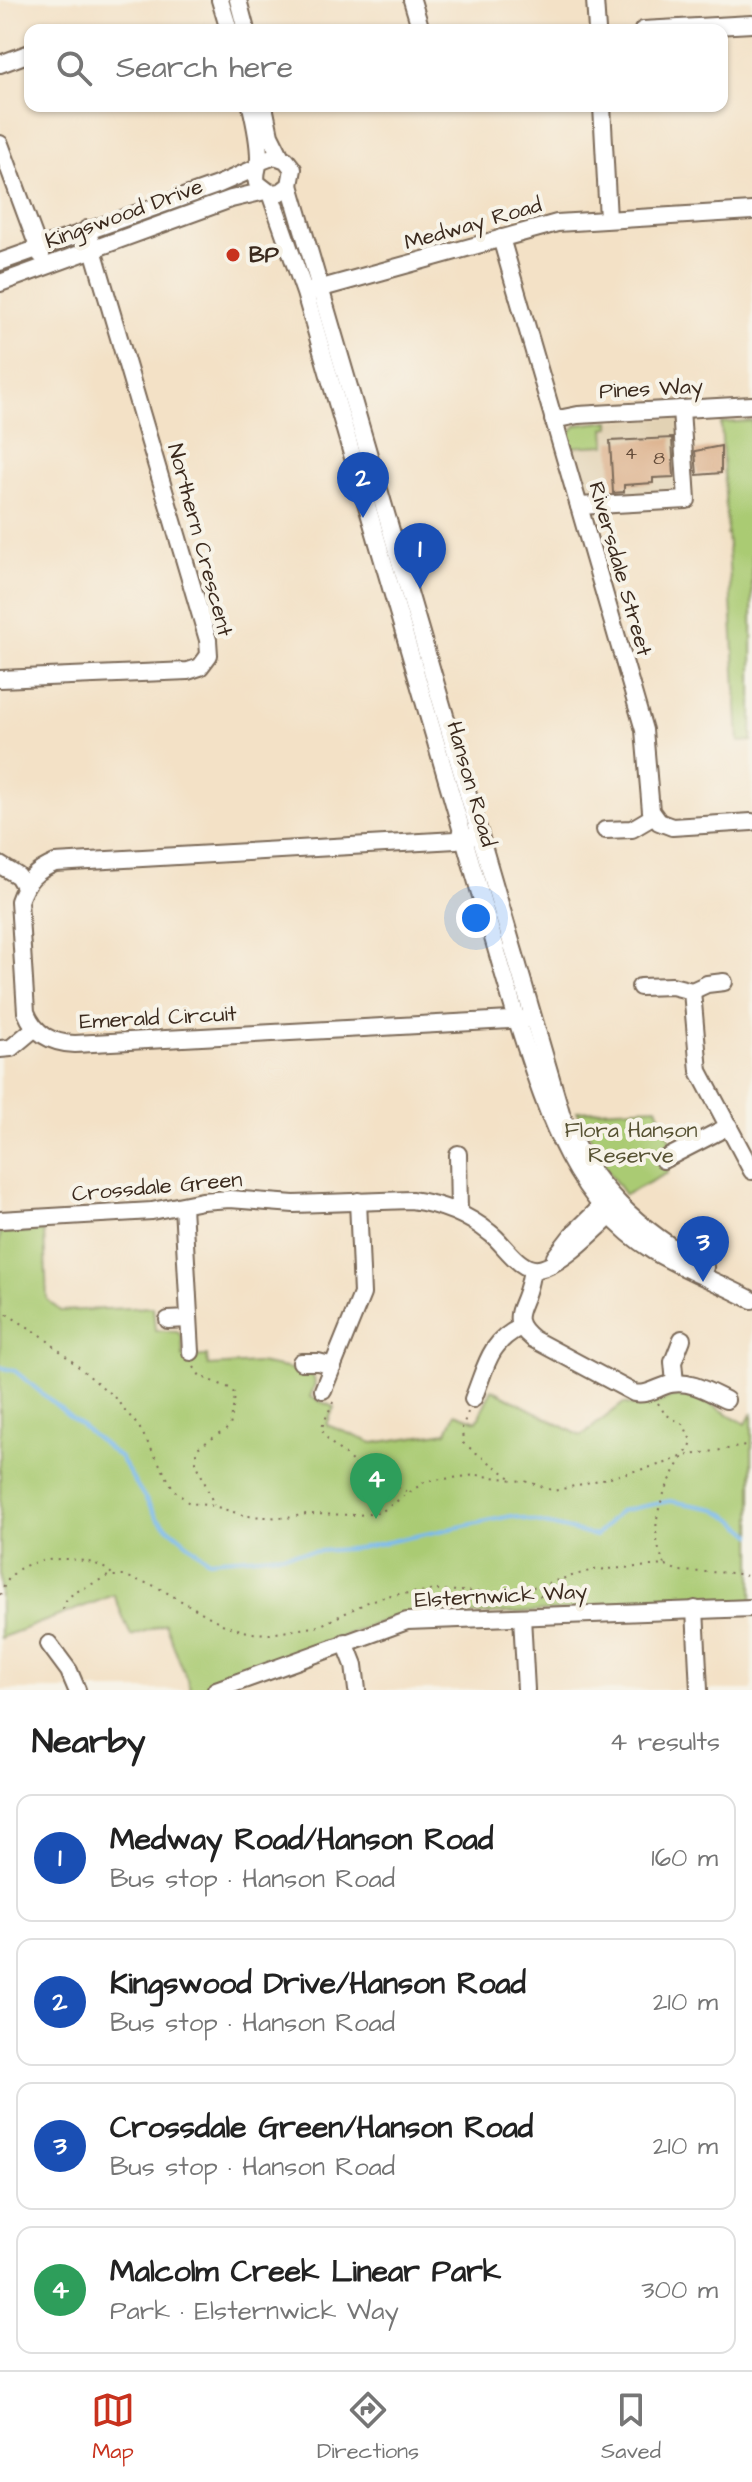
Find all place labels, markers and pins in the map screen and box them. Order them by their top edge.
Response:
place label: BP [249,240,280,271]
marker: BP [224,246,242,264]
pin: 2 [337,452,389,518]
pin: 1 [394,523,446,589]
pin: 3 [677,1216,729,1282]
pin: 4 [350,1453,402,1519]

